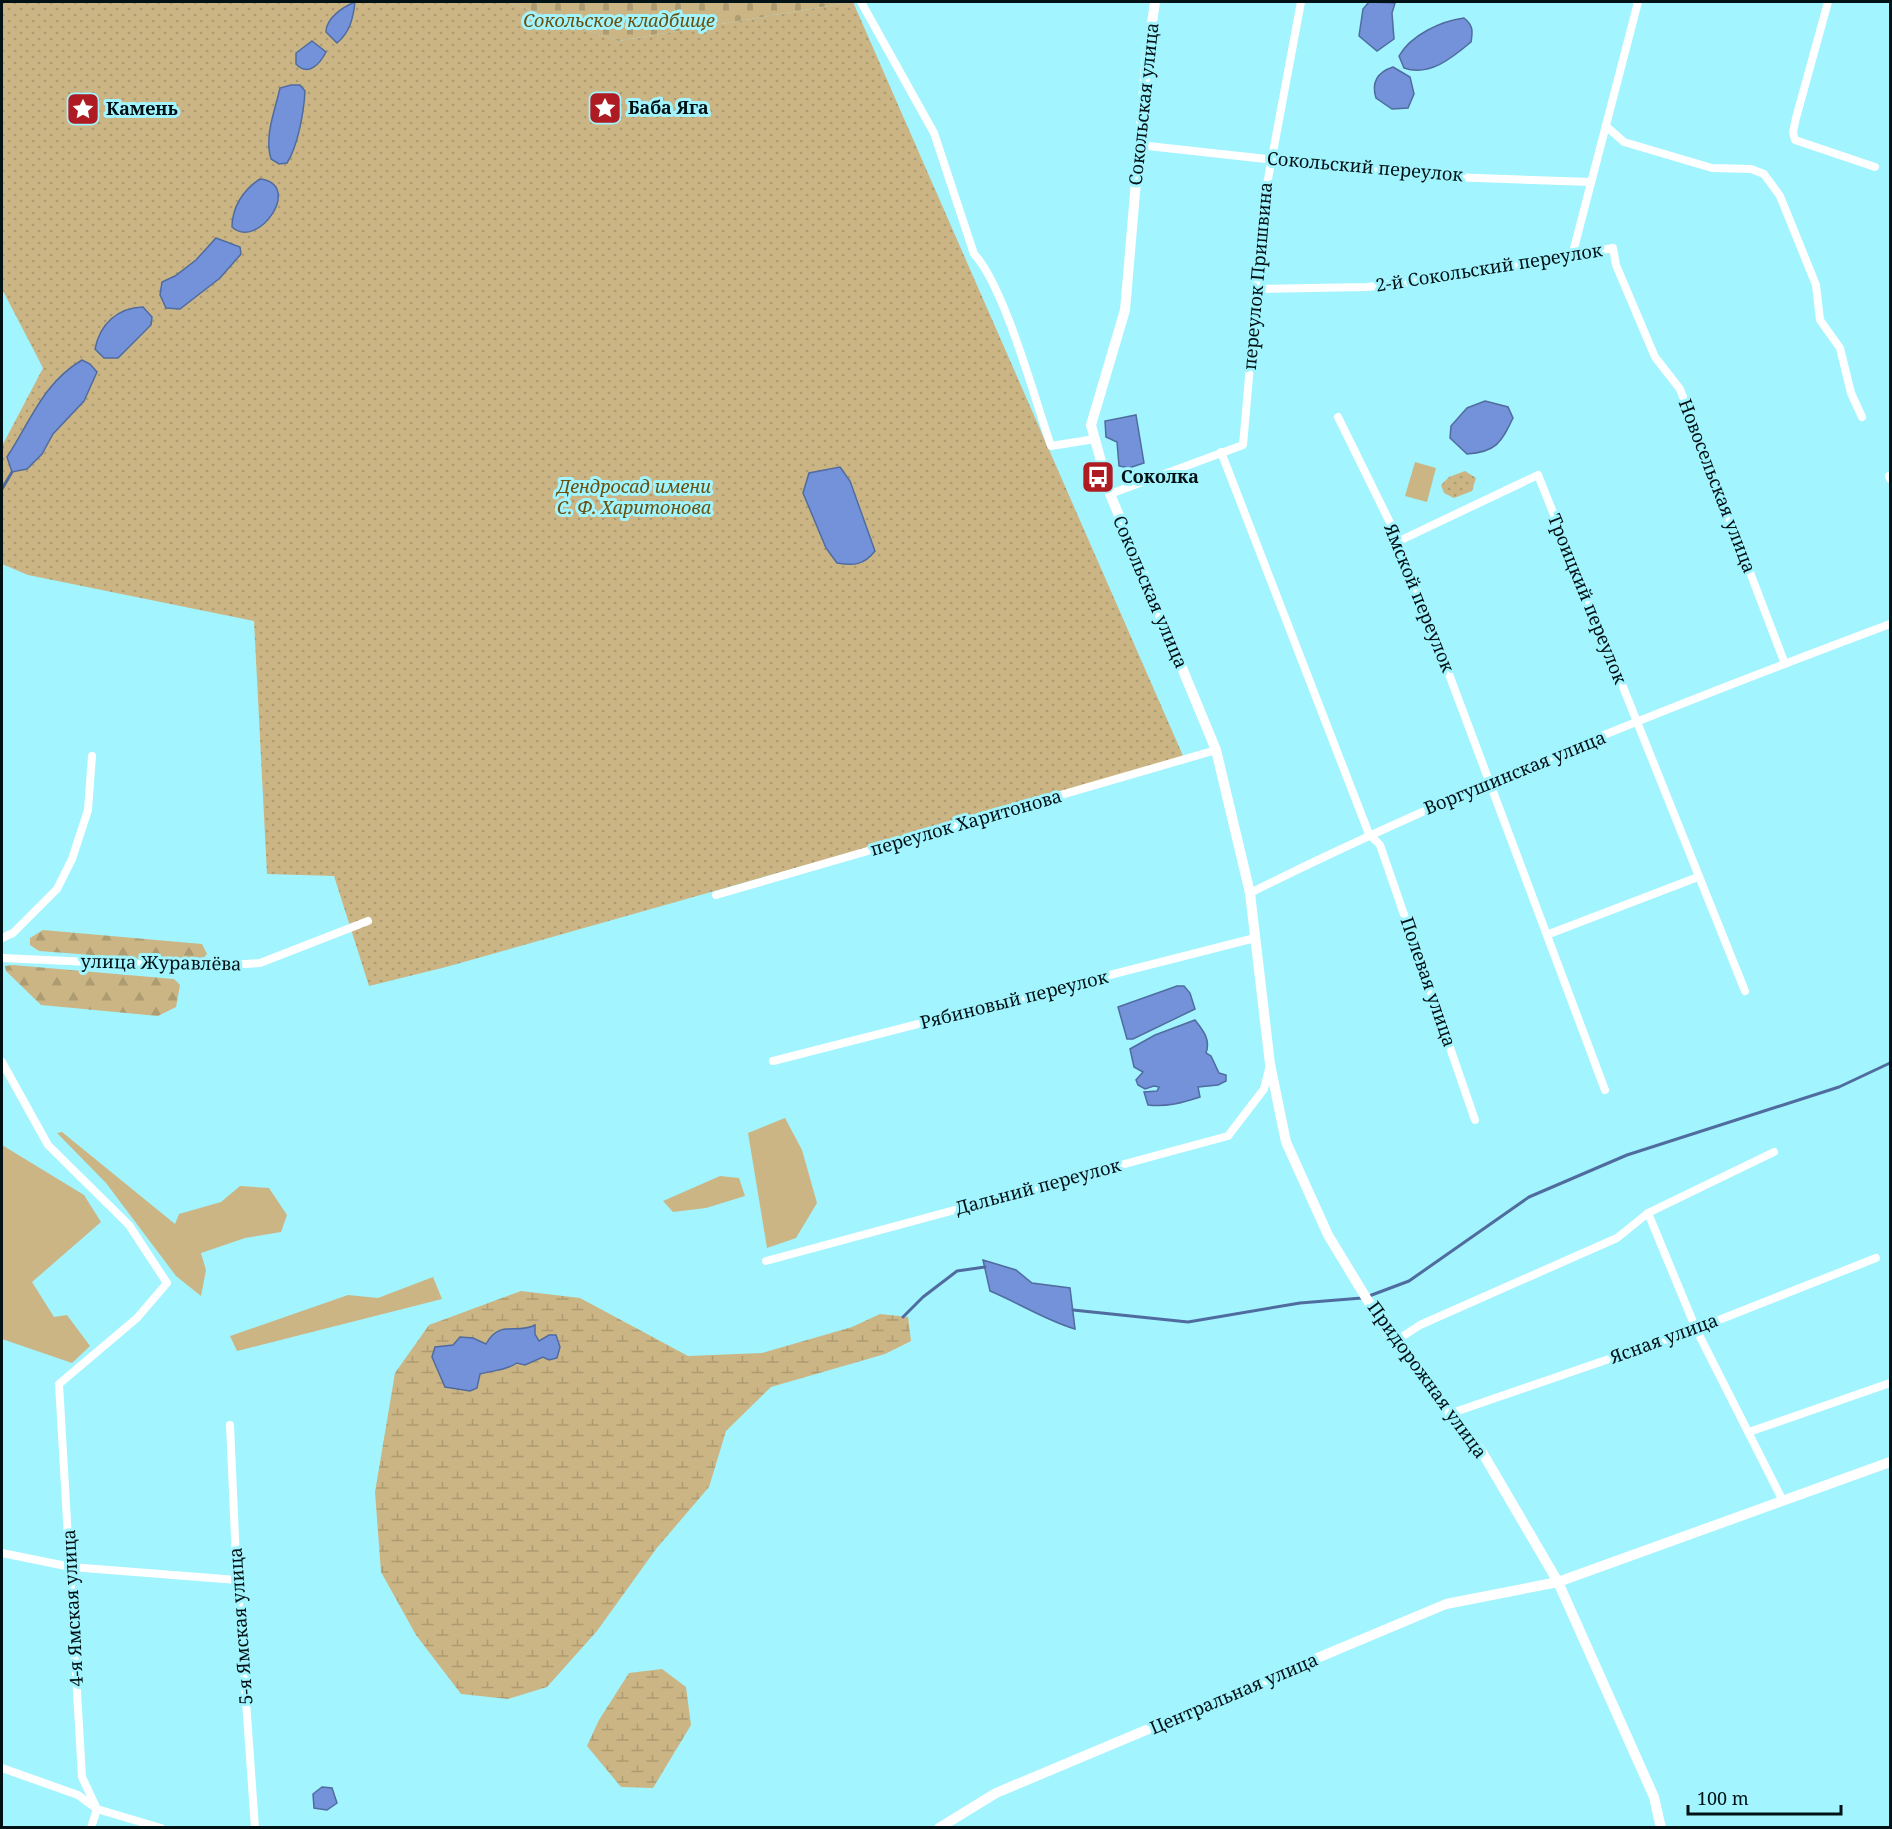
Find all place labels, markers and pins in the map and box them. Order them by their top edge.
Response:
place icon: Баба Яга [587,90,623,126]
place icon: Камень [65,91,101,127]
place label: Баба Яга [628,95,709,119]
place label: Камень [106,96,178,120]
bus stop icon: Соколка [1080,459,1116,495]
place label: Соколка [1121,464,1199,488]

